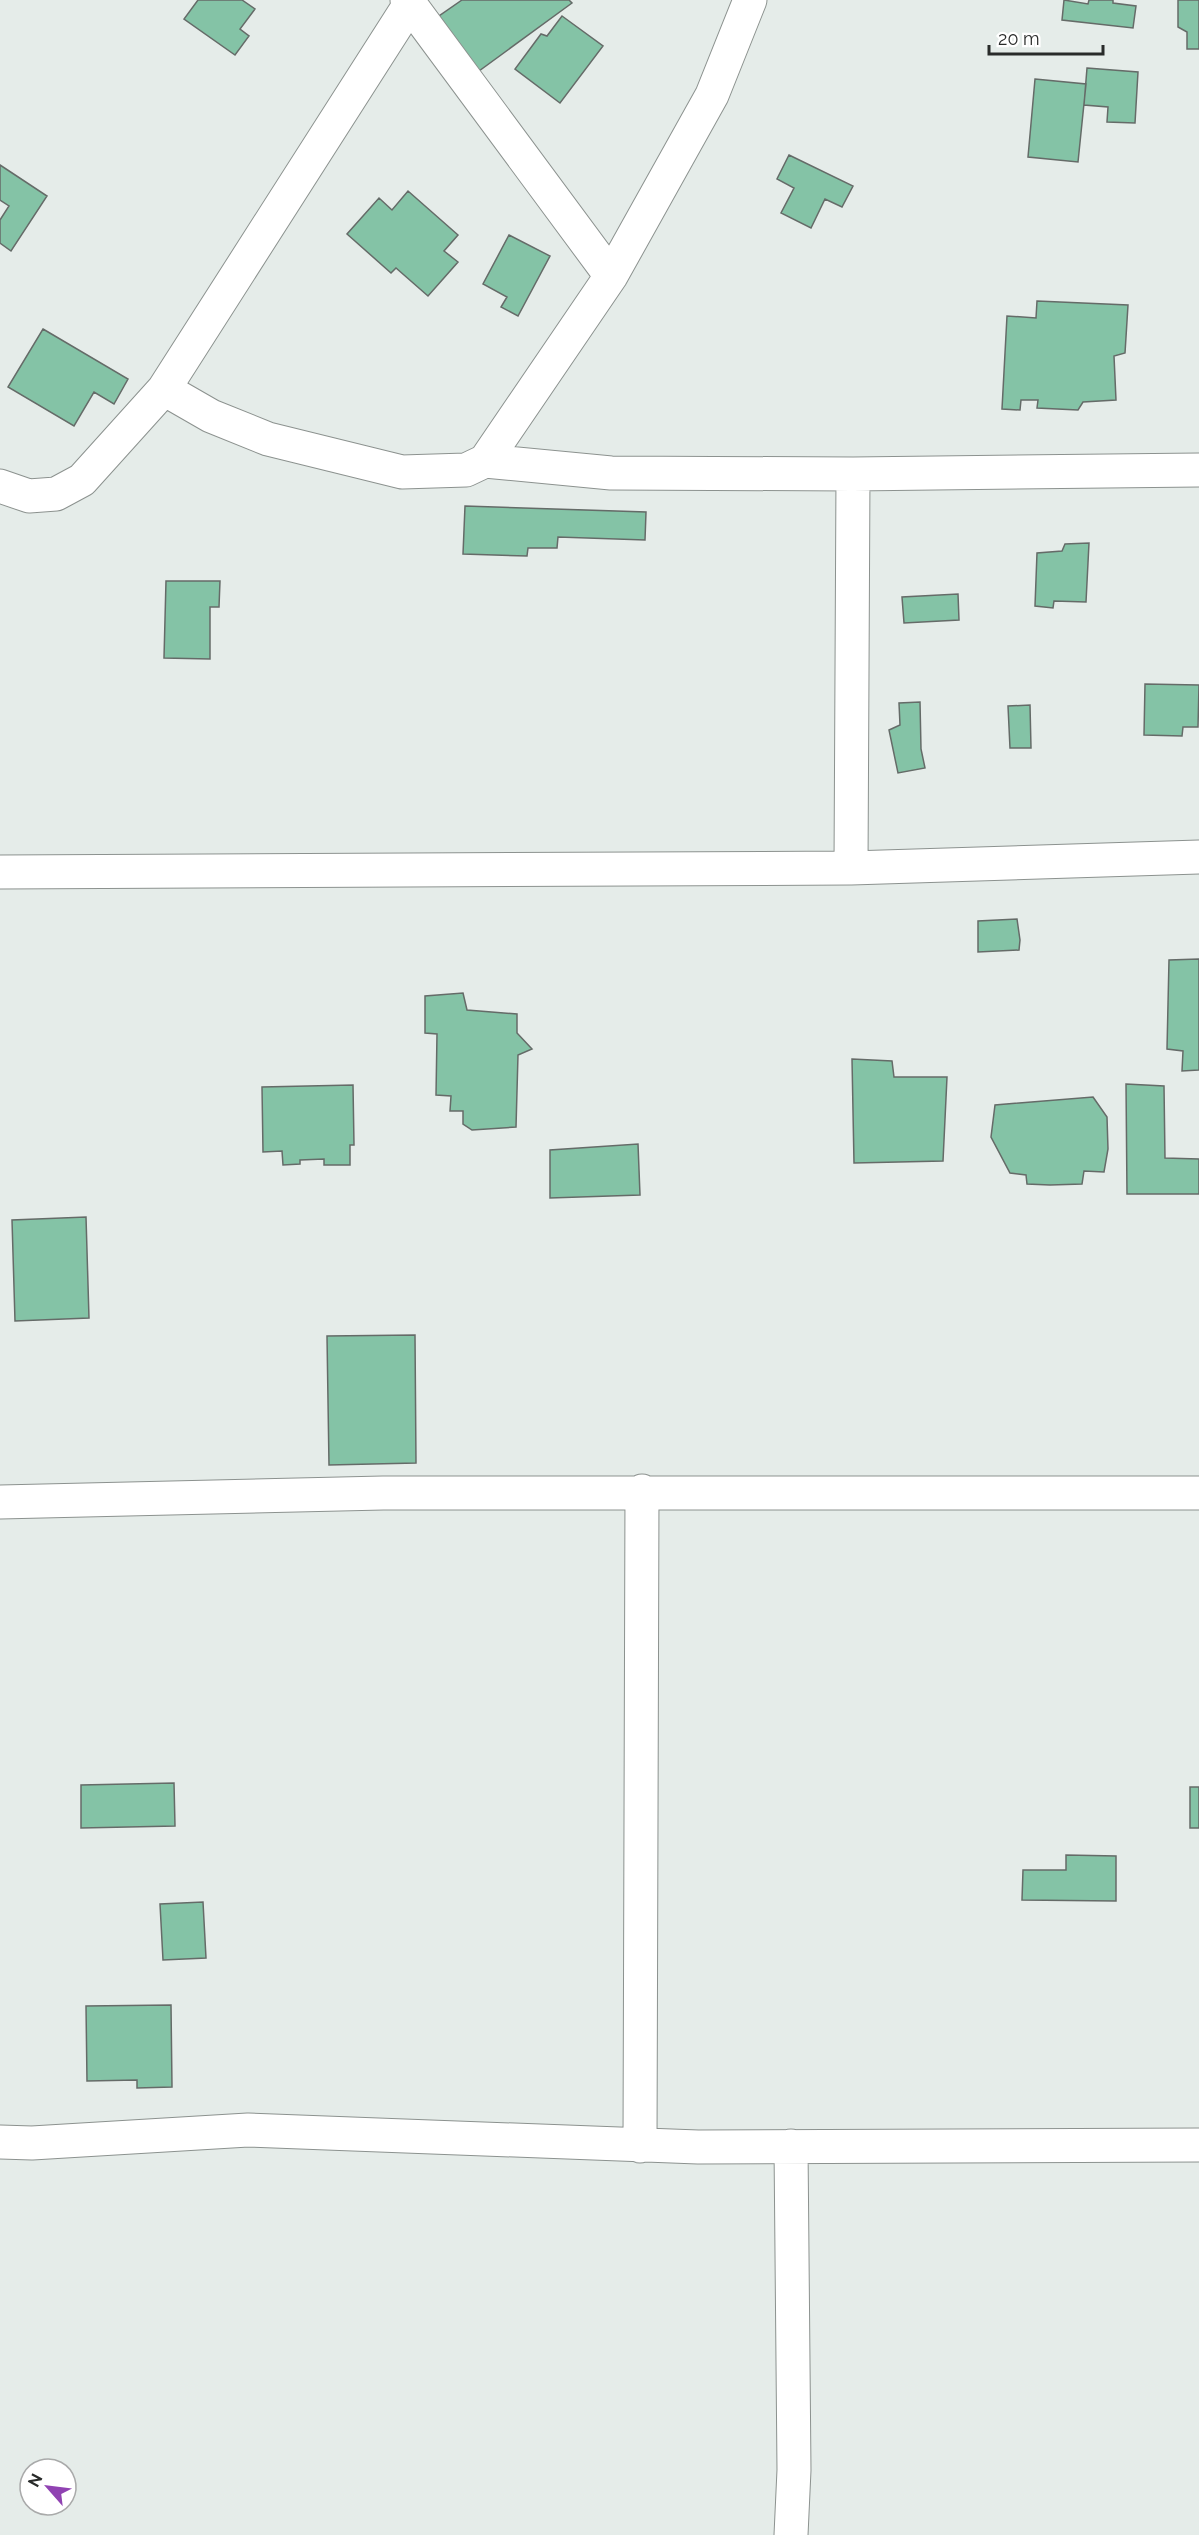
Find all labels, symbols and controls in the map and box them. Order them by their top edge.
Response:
scale bar [989,18,1103,56]
text: 20 m [998,28,1040,49]
north arrow [18,2457,78,2517]
text: N [24,2470,46,2490]

